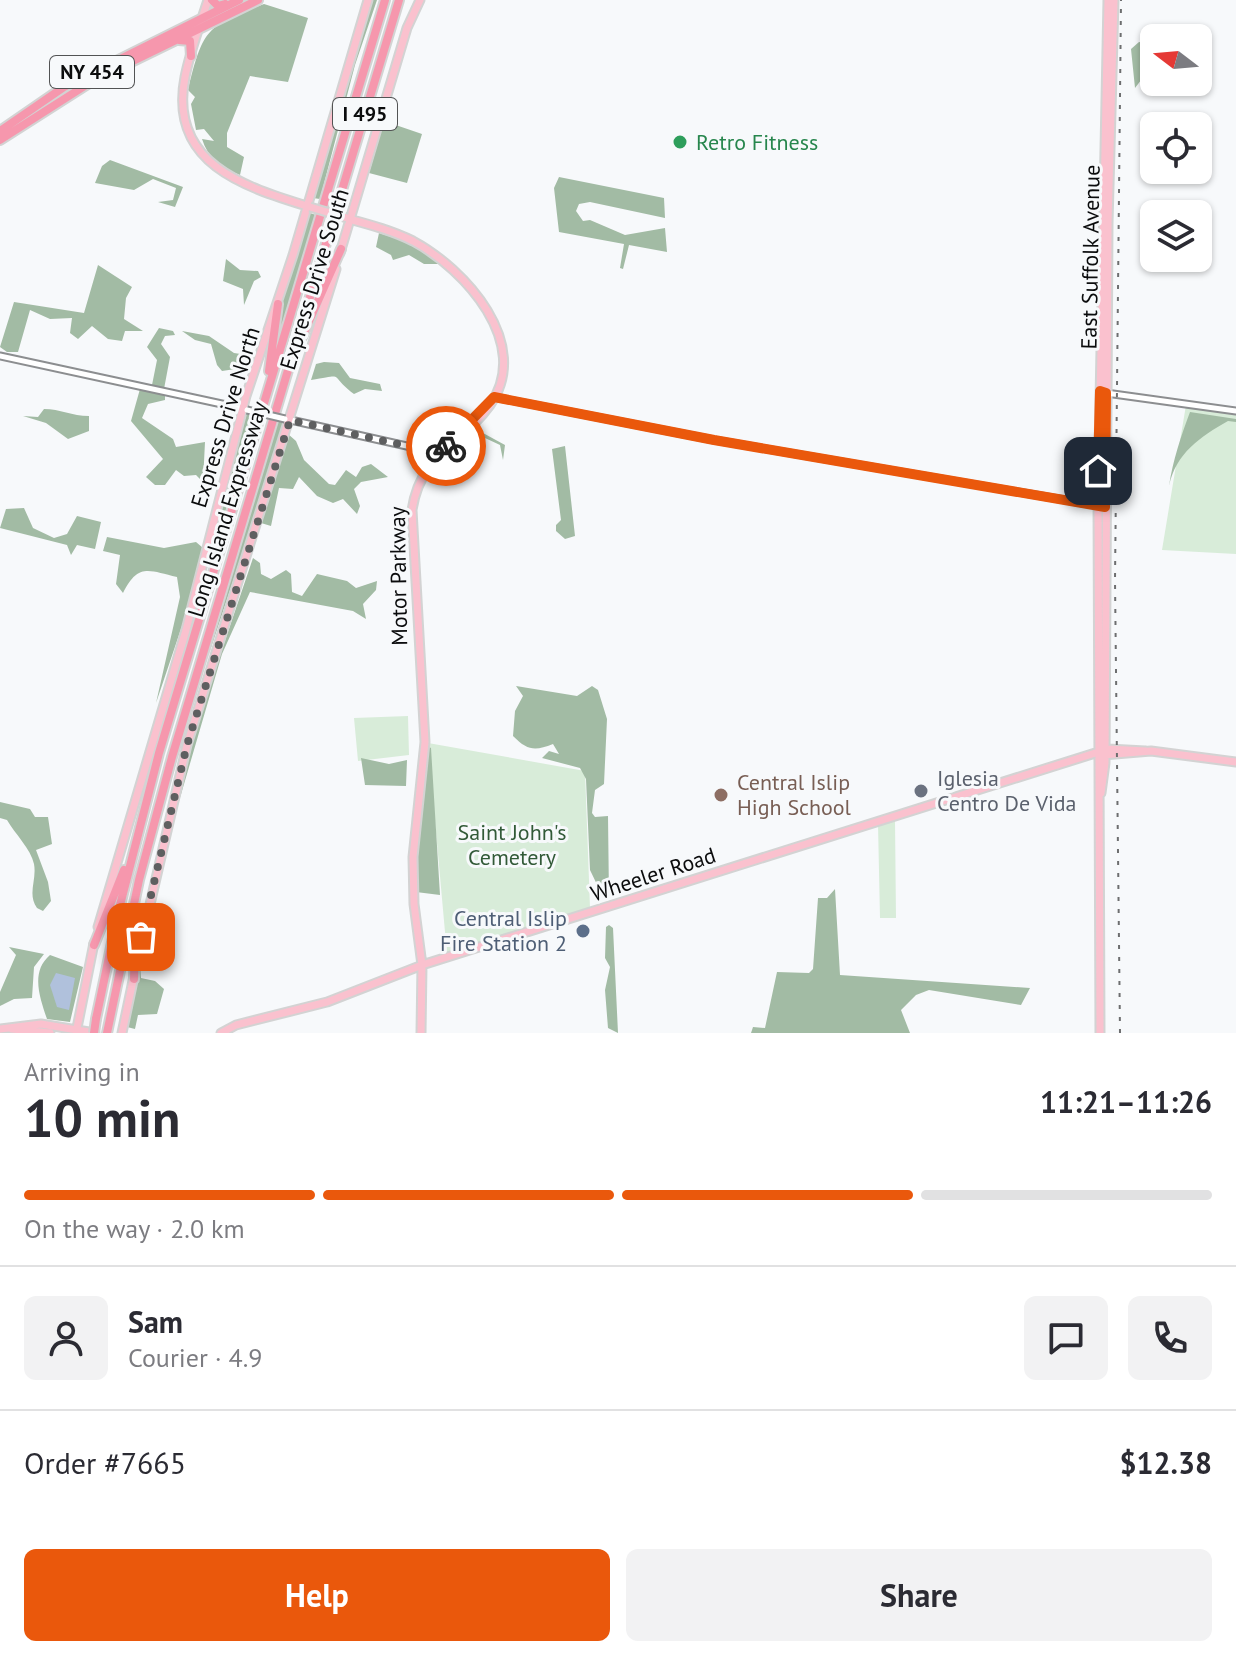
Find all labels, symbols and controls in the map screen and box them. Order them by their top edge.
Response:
north arrow [1140,24,1212,96]
map controls [1140,24,1212,272]
road number: NY 454 [50,56,134,88]
road number: I 495 [333,98,397,130]
button: locate [1140,112,1212,184]
place label: Retro Fitness [696,128,818,156]
marker: Retro Fitness [671,133,689,151]
street label: East Suffolk Avenue [1074,164,1106,350]
street label: Express Drive South [273,185,355,373]
button: layers [1140,200,1212,272]
street label: Express Drive North [184,323,266,511]
street label: Long Island Expressway [181,397,273,620]
courier [406,406,486,486]
icon: bike [424,424,468,468]
pin [1064,437,1132,505]
icon: home [1076,449,1120,493]
street label: Motor Parkway [383,505,413,646]
place label: Iglesia Centro De Vida [937,764,1077,817]
place label: Central Islip High School [737,768,852,821]
marker: Iglesia Centro De Vida [912,782,930,800]
marker: Central Islip High School [712,786,730,804]
park label: Saint John's Cemetery [458,818,566,871]
street label: Wheeler Road [587,841,719,907]
pin [107,903,175,971]
place label: Central Islip Fire Station 2 [440,904,567,957]
icon: bag [119,915,163,959]
marker: Central Islip Fire Station 2 [574,922,592,940]
text: Arriving in [24,1055,140,1088]
text: 11:21–11:26 [1040,1082,1212,1121]
text: 10 min [24,1084,180,1151]
text: On the way · 2.0 km [24,1212,245,1245]
button: person [24,1296,108,1380]
button: chat [1024,1296,1108,1380]
button: phone [1128,1296,1212,1380]
text: Sam [128,1302,183,1341]
text: Courier · 4.9 [128,1341,262,1374]
text: Order #7665 [24,1443,186,1482]
text: $12.38 [1120,1443,1212,1482]
button: Help [24,1549,610,1641]
button: Share [626,1549,1212,1641]

